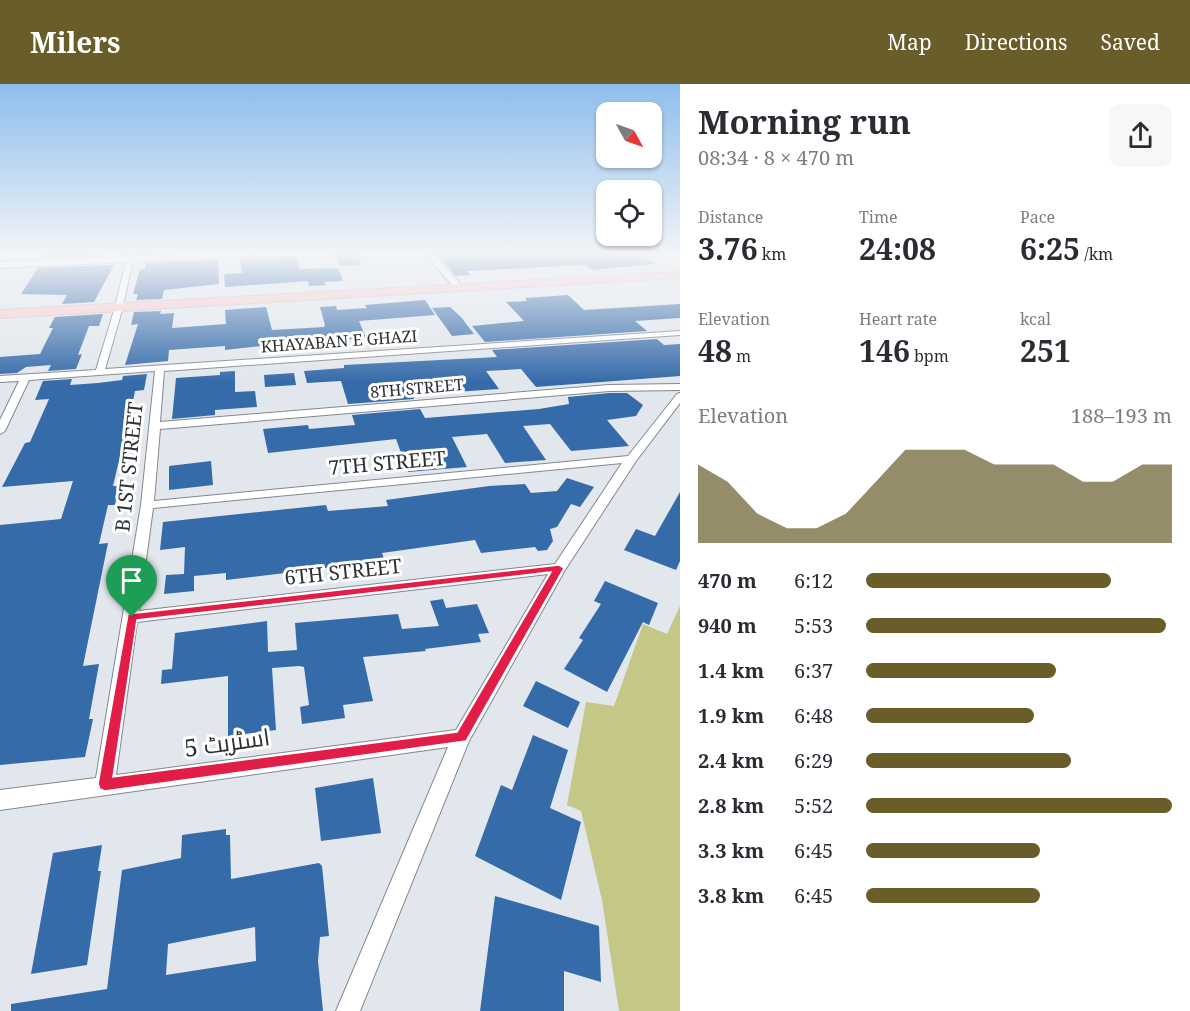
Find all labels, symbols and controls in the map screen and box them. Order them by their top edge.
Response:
text: Milers [30,23,121,61]
text: Map [887,28,932,56]
text: Directions [965,28,1067,56]
text: Saved [1100,28,1160,56]
text: Morning run [698,99,911,144]
north arrow [596,102,662,168]
map controls [596,102,662,246]
button: share [1109,104,1172,167]
text: 08:34 · 8 × 470 m [698,144,854,171]
button: locate [596,180,662,246]
text: Distance [698,206,763,228]
text: Time [859,206,898,228]
text: Pace [1020,206,1055,228]
text: 3.76 [698,228,758,269]
text: 24:08 [859,228,936,269]
text: 6:25 [1020,228,1080,269]
text: km [758,243,786,265]
text: /km [1080,243,1113,265]
text: Elevation [698,308,770,330]
text: Heart rate [859,308,937,330]
text: kcal [1020,308,1051,330]
street label: KHAYABAN E GHAZI [260,325,418,357]
text: 48 [698,330,732,371]
text: 146 [859,330,910,371]
text: 251 [1020,330,1071,371]
text: m [732,345,751,367]
text: bpm [910,345,949,367]
street label: 8TH STREET [369,373,465,403]
street label: B 1ST STREET [108,401,149,533]
text: Elevation [698,402,788,429]
text: 188–193 m [1071,402,1172,429]
street label: 7TH STREET [327,444,447,481]
street label: 6TH STREET [283,552,403,591]
pin [106,555,157,617]
icon: arrive [115,564,148,597]
text: 470 m [698,567,757,594]
text: 6:12 [794,567,833,594]
text: 940 m [698,612,757,639]
text: 5:53 [794,612,833,639]
text: 1.4 km [698,657,764,684]
text: 6:37 [794,657,833,684]
text: 1.9 km [698,702,764,729]
text: 6:48 [794,702,833,729]
street label: اسٹریٹ 5 [182,719,272,764]
text: 2.4 km [698,747,764,774]
text: 6:29 [794,747,833,774]
text: 2.8 km [698,792,764,819]
text: 5:52 [794,792,833,819]
text: 3.3 km [698,837,764,864]
text: 6:45 [794,837,833,864]
text: 3.8 km [698,882,764,909]
text: 6:45 [794,882,833,909]

